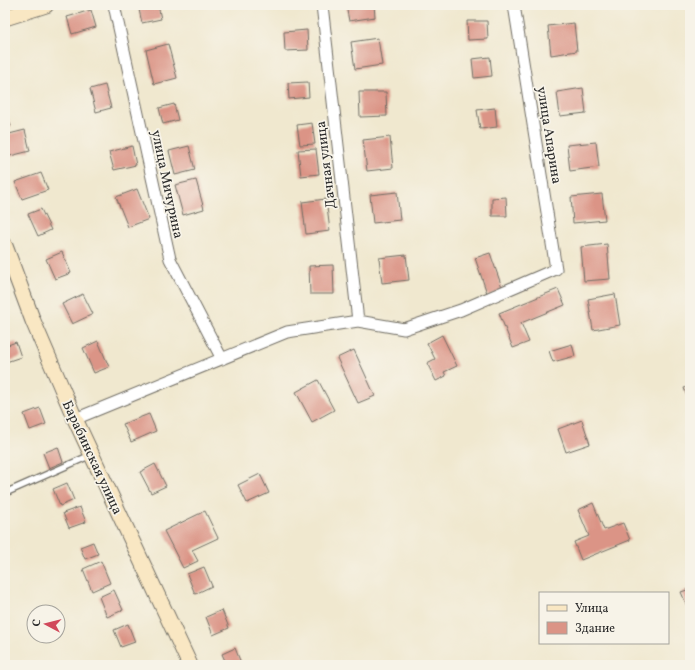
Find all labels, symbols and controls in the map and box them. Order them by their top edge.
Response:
street label: улица Апарина [531,85,566,185]
street label: Дачная улица [312,120,341,210]
street label: улица Мичурина [146,128,187,240]
street label: Барабинская улица [57,397,126,518]
legend [539,592,669,644]
text: Улица [575,601,608,617]
north arrow [26,604,66,644]
text: С [30,619,45,627]
text: Здание [575,621,615,637]

